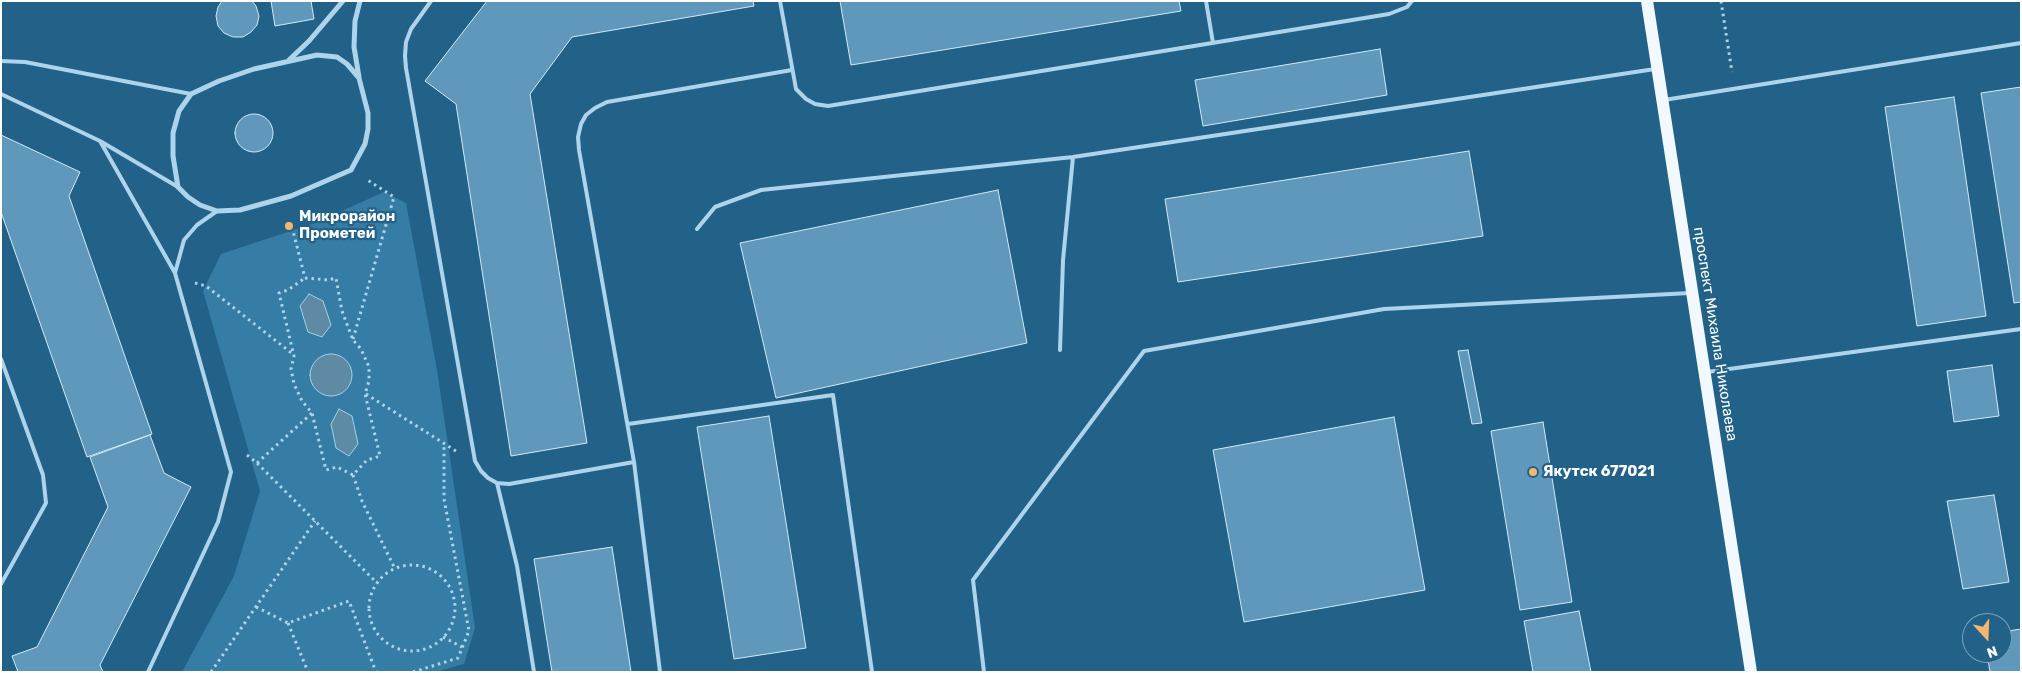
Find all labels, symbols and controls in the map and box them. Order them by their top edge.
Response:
place label: Микрорайон Прометей [299,208,395,243]
marker: Микрорайон Прометей [283,220,295,232]
street label: проспект Михаила Николаева [1689,226,1741,442]
place label: Якутск 677021 [1543,463,1655,481]
marker: Якутск 677021 [1527,466,1539,478]
north arrow [1962,613,2012,663]
text: N [1984,642,2000,661]

